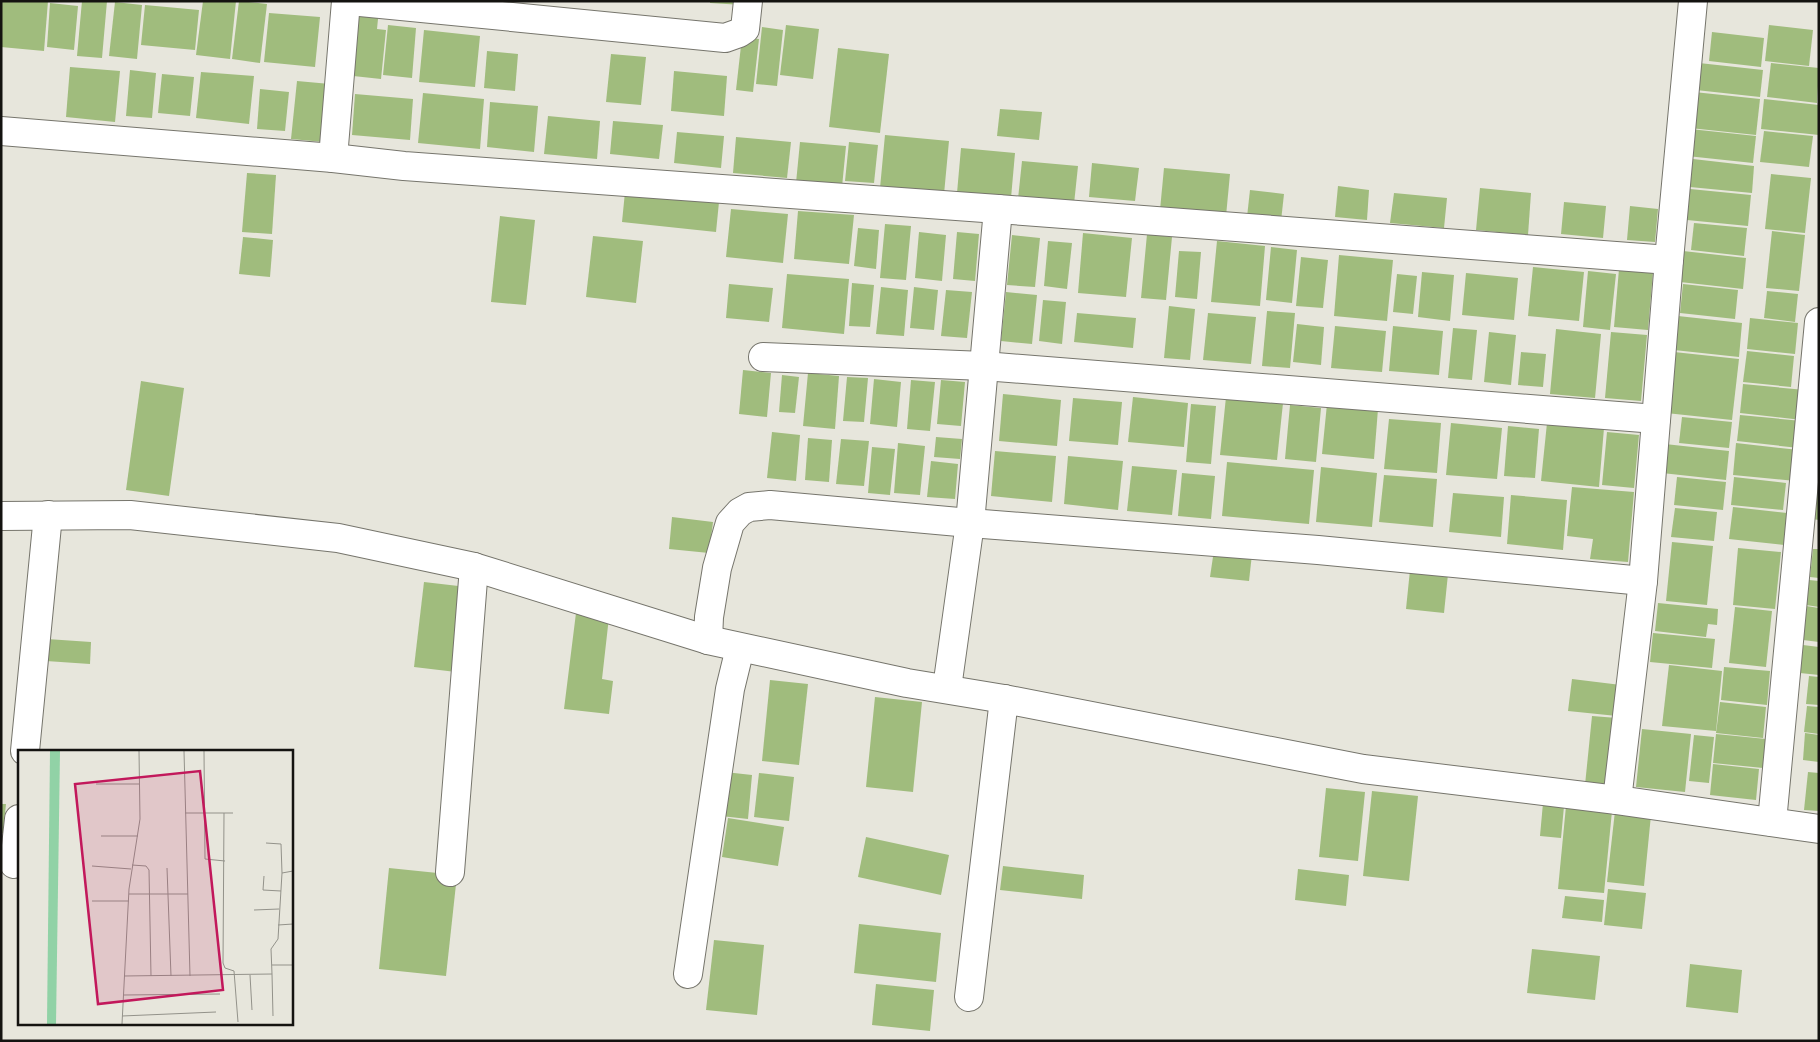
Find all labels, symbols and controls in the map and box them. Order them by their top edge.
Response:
inset map [18,750,292,1024]

